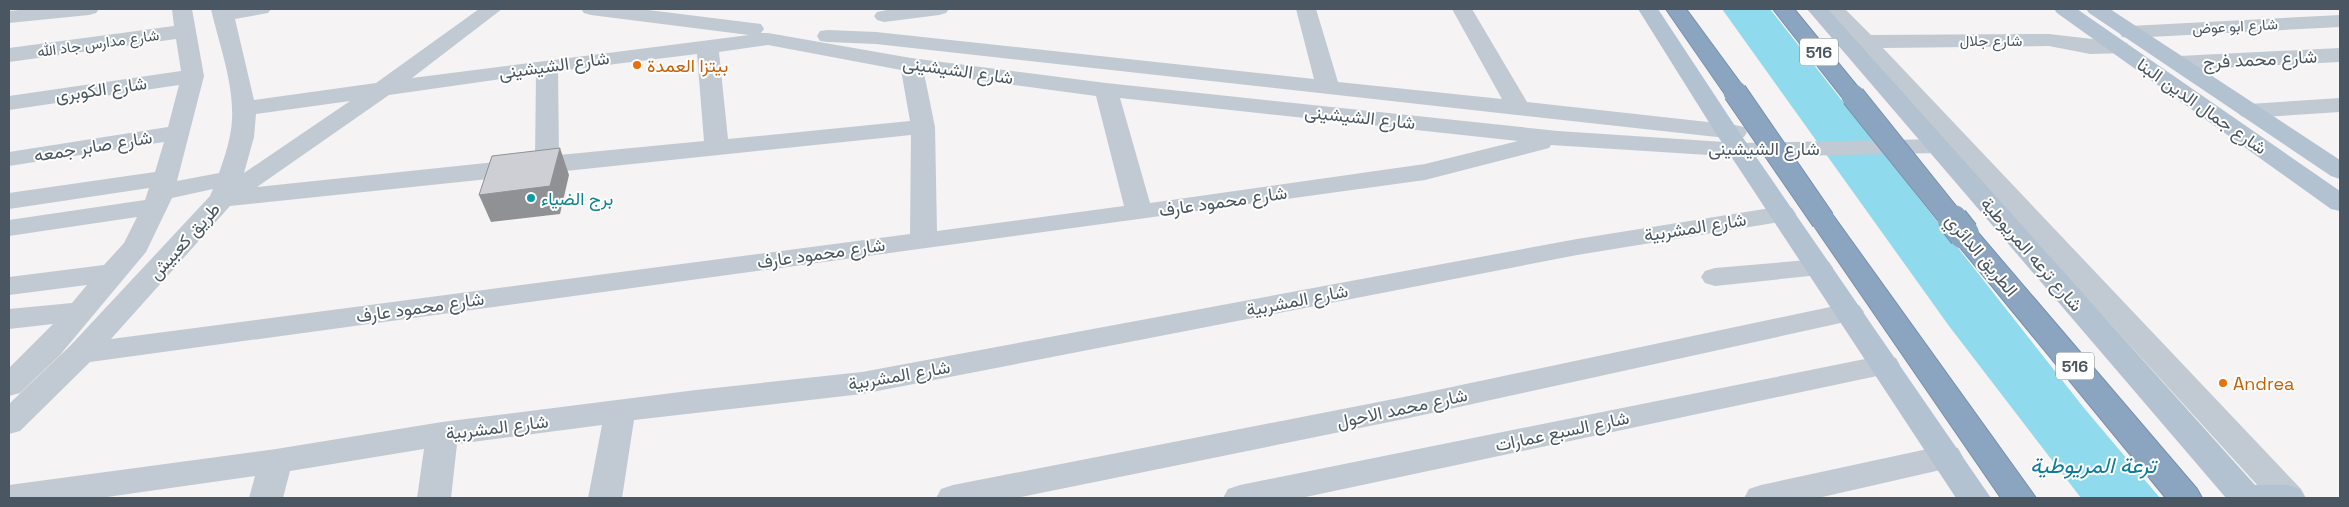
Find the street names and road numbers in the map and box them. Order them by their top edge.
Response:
street label: شارع ابو عوض [2192,14,2279,40]
street label: شارع مدارس جاد الله [36,25,161,63]
street label: شارع جلال [1960,31,2023,52]
road number: 516 [1800,38,1838,66]
street label: شارع محمد فرج [2202,45,2318,74]
street label: شارع الشيشينى [497,46,611,85]
street label: شارع الشيشينى [901,51,1015,90]
street label: شارع جمال الدين البنا [2132,53,2271,160]
street label: شارع الكوبرى [54,71,148,108]
street label: شارع الشيشينى [1303,100,1417,135]
street label: شارع صابر جمعه [32,125,154,168]
street label: شارع الشيشينى [1708,137,1820,161]
street label: شارع محمود عارف [1158,181,1289,222]
street label: شارع ترعه المريوطية [1975,192,2088,317]
street label: طريق كعبيش [143,198,225,284]
street label: شارع المشربية [1642,208,1748,247]
street label: الطريق الدائري [1938,209,2023,304]
street label: شارع محمود عارف [756,233,887,274]
street label: شارع المشربية [1244,279,1350,322]
street label: شارع محمود عارف [355,287,486,328]
road number: 516 [2056,352,2094,380]
street label: شارع المشربية [846,355,952,396]
street label: شارع محمد الاحول [1334,383,1470,434]
street label: شارع السبع عمارات [1493,406,1631,457]
street label: شارع المشربية [444,409,550,446]

